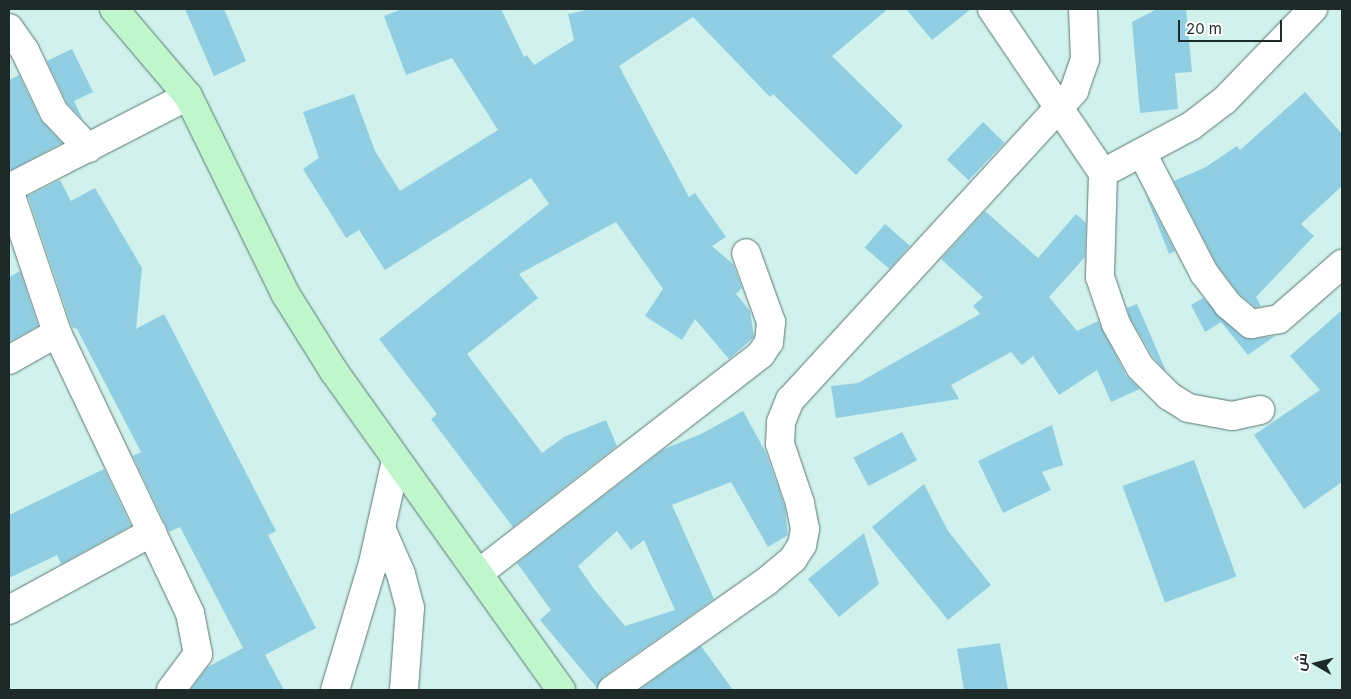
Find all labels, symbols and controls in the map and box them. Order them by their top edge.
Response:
scale bar [1181,10,1285,42]
text: 20 m [1186,19,1222,38]
north arrow [1291,639,1341,689]
text: ش [1291,652,1310,672]

